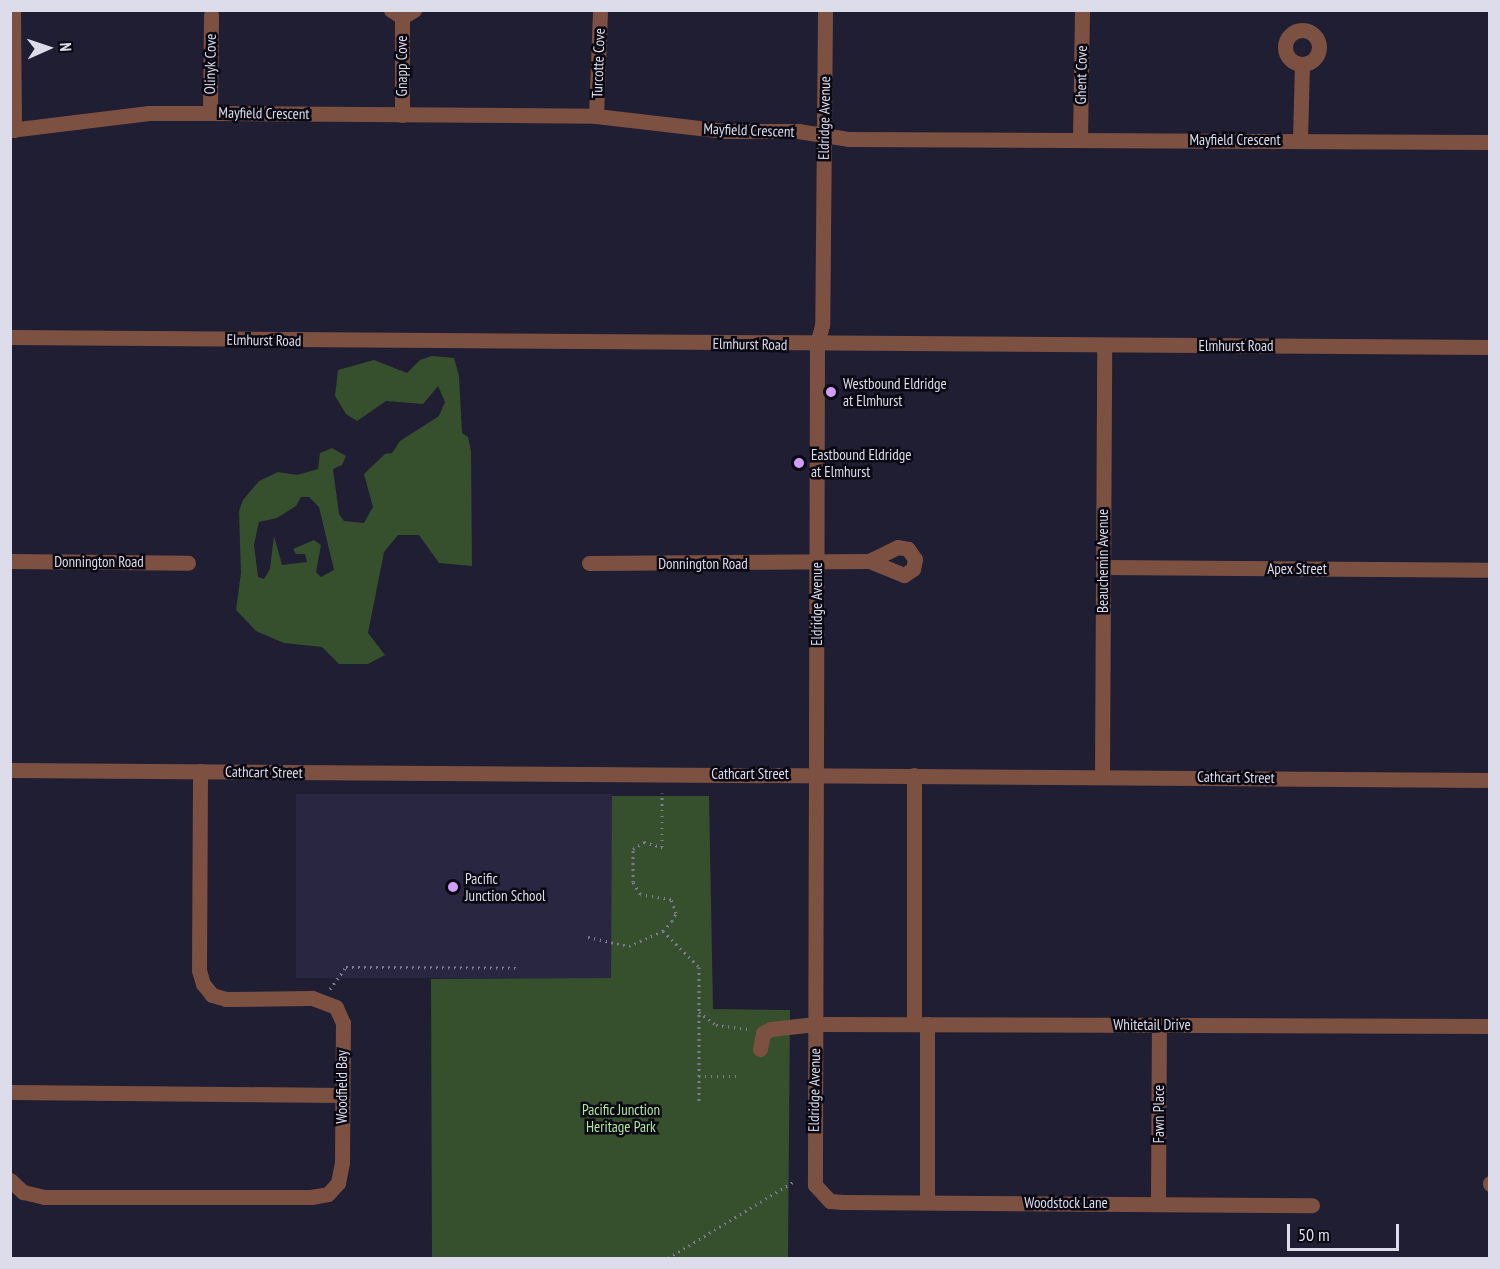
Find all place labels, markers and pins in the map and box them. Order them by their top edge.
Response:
place label: Westbound Eldridge at Elmhurst [843,374,947,409]
marker: Westbound Eldridge at Elmhurst [824,385,838,399]
place label: Eastbound Eldridge at Elmhurst [811,445,911,480]
marker: Eastbound Eldridge at Elmhurst [792,456,806,470]
place label: Pacific Junction School [465,869,545,904]
marker: Pacific Junction School [446,880,460,894]

